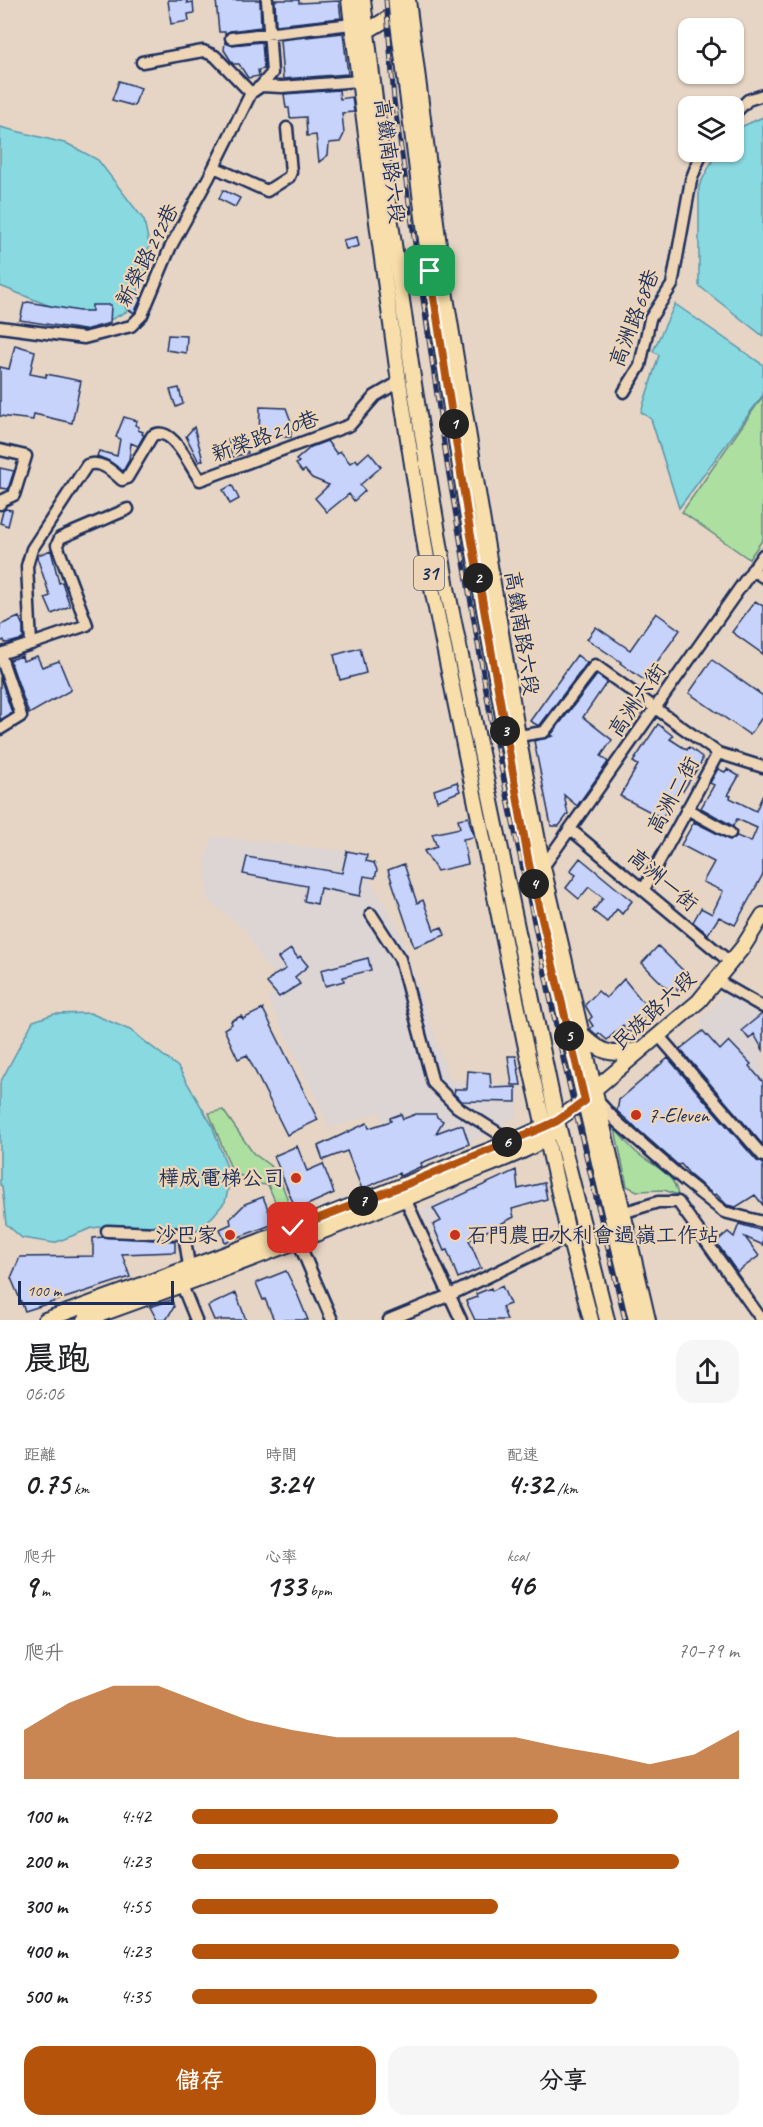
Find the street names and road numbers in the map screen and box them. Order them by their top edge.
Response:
street label: 高鐵南路六段 [369,97,411,225]
street label: 新榮路292巷 [110,199,184,311]
street label: 高洲路68巷 [603,265,665,371]
street label: 新榮路210巷 [208,405,322,467]
road number: 31 [414,556,444,590]
street label: 高鐵南路六段 [499,569,545,697]
street label: 高洲六街 [602,658,672,742]
street label: 高洲二街 [641,752,705,838]
street label: 高洲一街 [622,843,704,917]
street label: 民族路六段 [607,965,701,1055]

